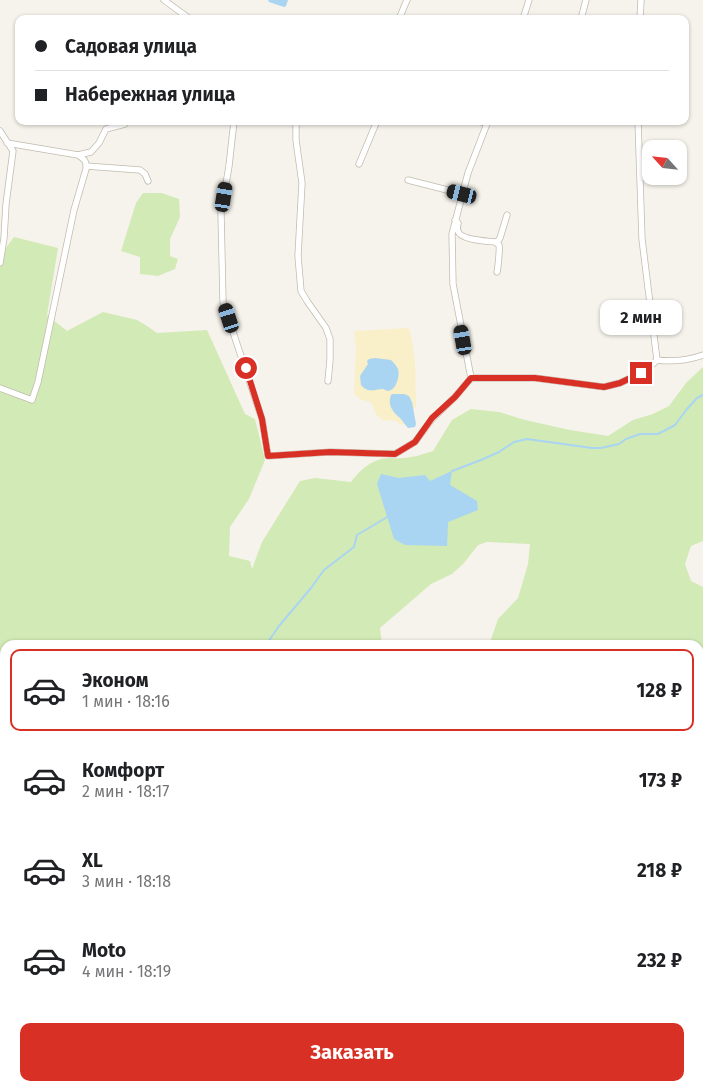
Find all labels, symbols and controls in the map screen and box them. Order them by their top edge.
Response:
text: Садовая улица [65,35,197,58]
text: Набережная улица [65,83,235,106]
north arrow [642,140,688,185]
map controls [642,140,687,185]
car [214,181,233,213]
car [445,183,478,205]
callout: 2 мин [600,300,682,336]
car [217,301,240,335]
text: 2 мин [620,308,662,327]
car [453,324,472,356]
route start [235,357,257,379]
route end [630,362,652,384]
icon: car [22,668,67,713]
text: Эконом [82,669,149,692]
text: 128 ₽ [637,679,682,702]
text: 1 мин · 18:16 [82,692,170,711]
icon: car [22,758,67,803]
text: Комфорт [82,759,164,782]
text: 173 ₽ [639,769,682,792]
text: 2 мин · 18:17 [82,782,169,801]
icon: car [22,848,67,893]
text: XL [82,849,103,872]
text: 218 ₽ [637,859,682,882]
text: 3 мин · 18:18 [82,872,171,891]
icon: car [22,938,67,983]
text: Moto [82,939,126,962]
text: 232 ₽ [637,949,682,972]
text: 4 мин · 18:19 [82,962,171,981]
button: Заказать [20,1023,684,1081]

